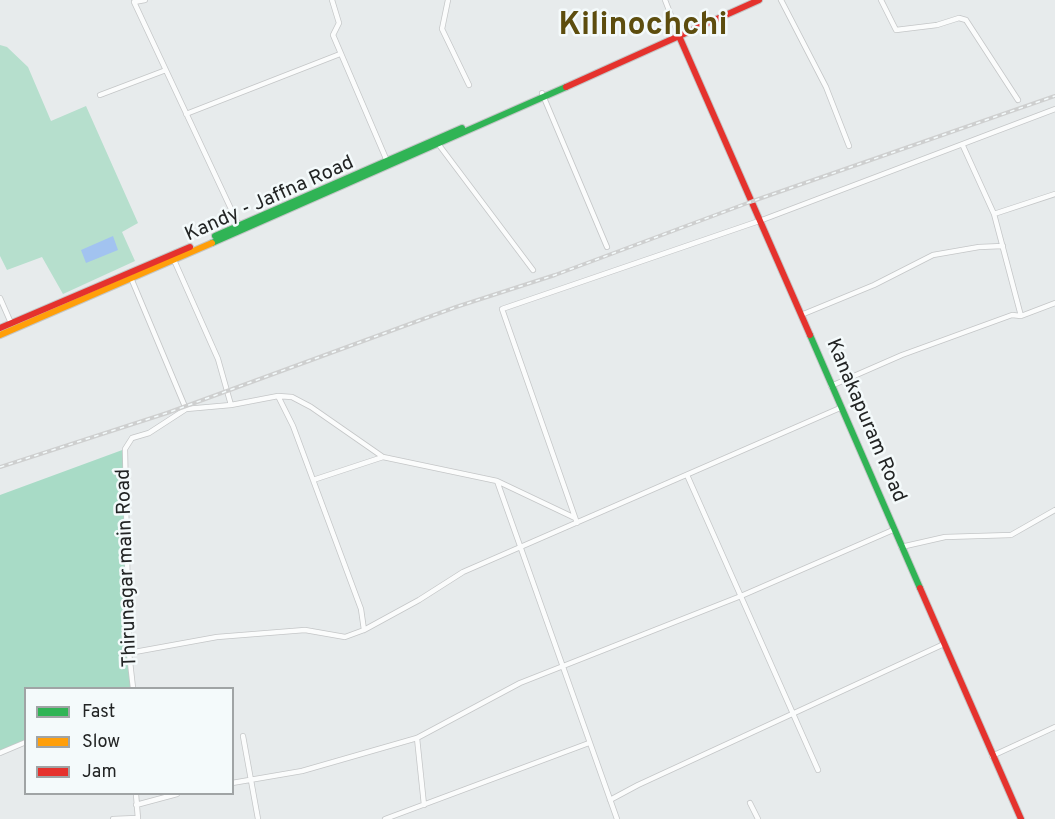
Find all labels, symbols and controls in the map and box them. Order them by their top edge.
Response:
district label: Kilinochchi [558,9,728,47]
street label: Kandy - Jaffna Road [182,152,358,248]
street label: Kanakapuram Road [820,336,910,506]
street label: Thirunagar main Road [113,468,143,668]
legend [24,687,234,795]
text: Fast [82,701,115,724]
text: Slow [82,731,120,754]
text: Jam [82,761,117,784]

